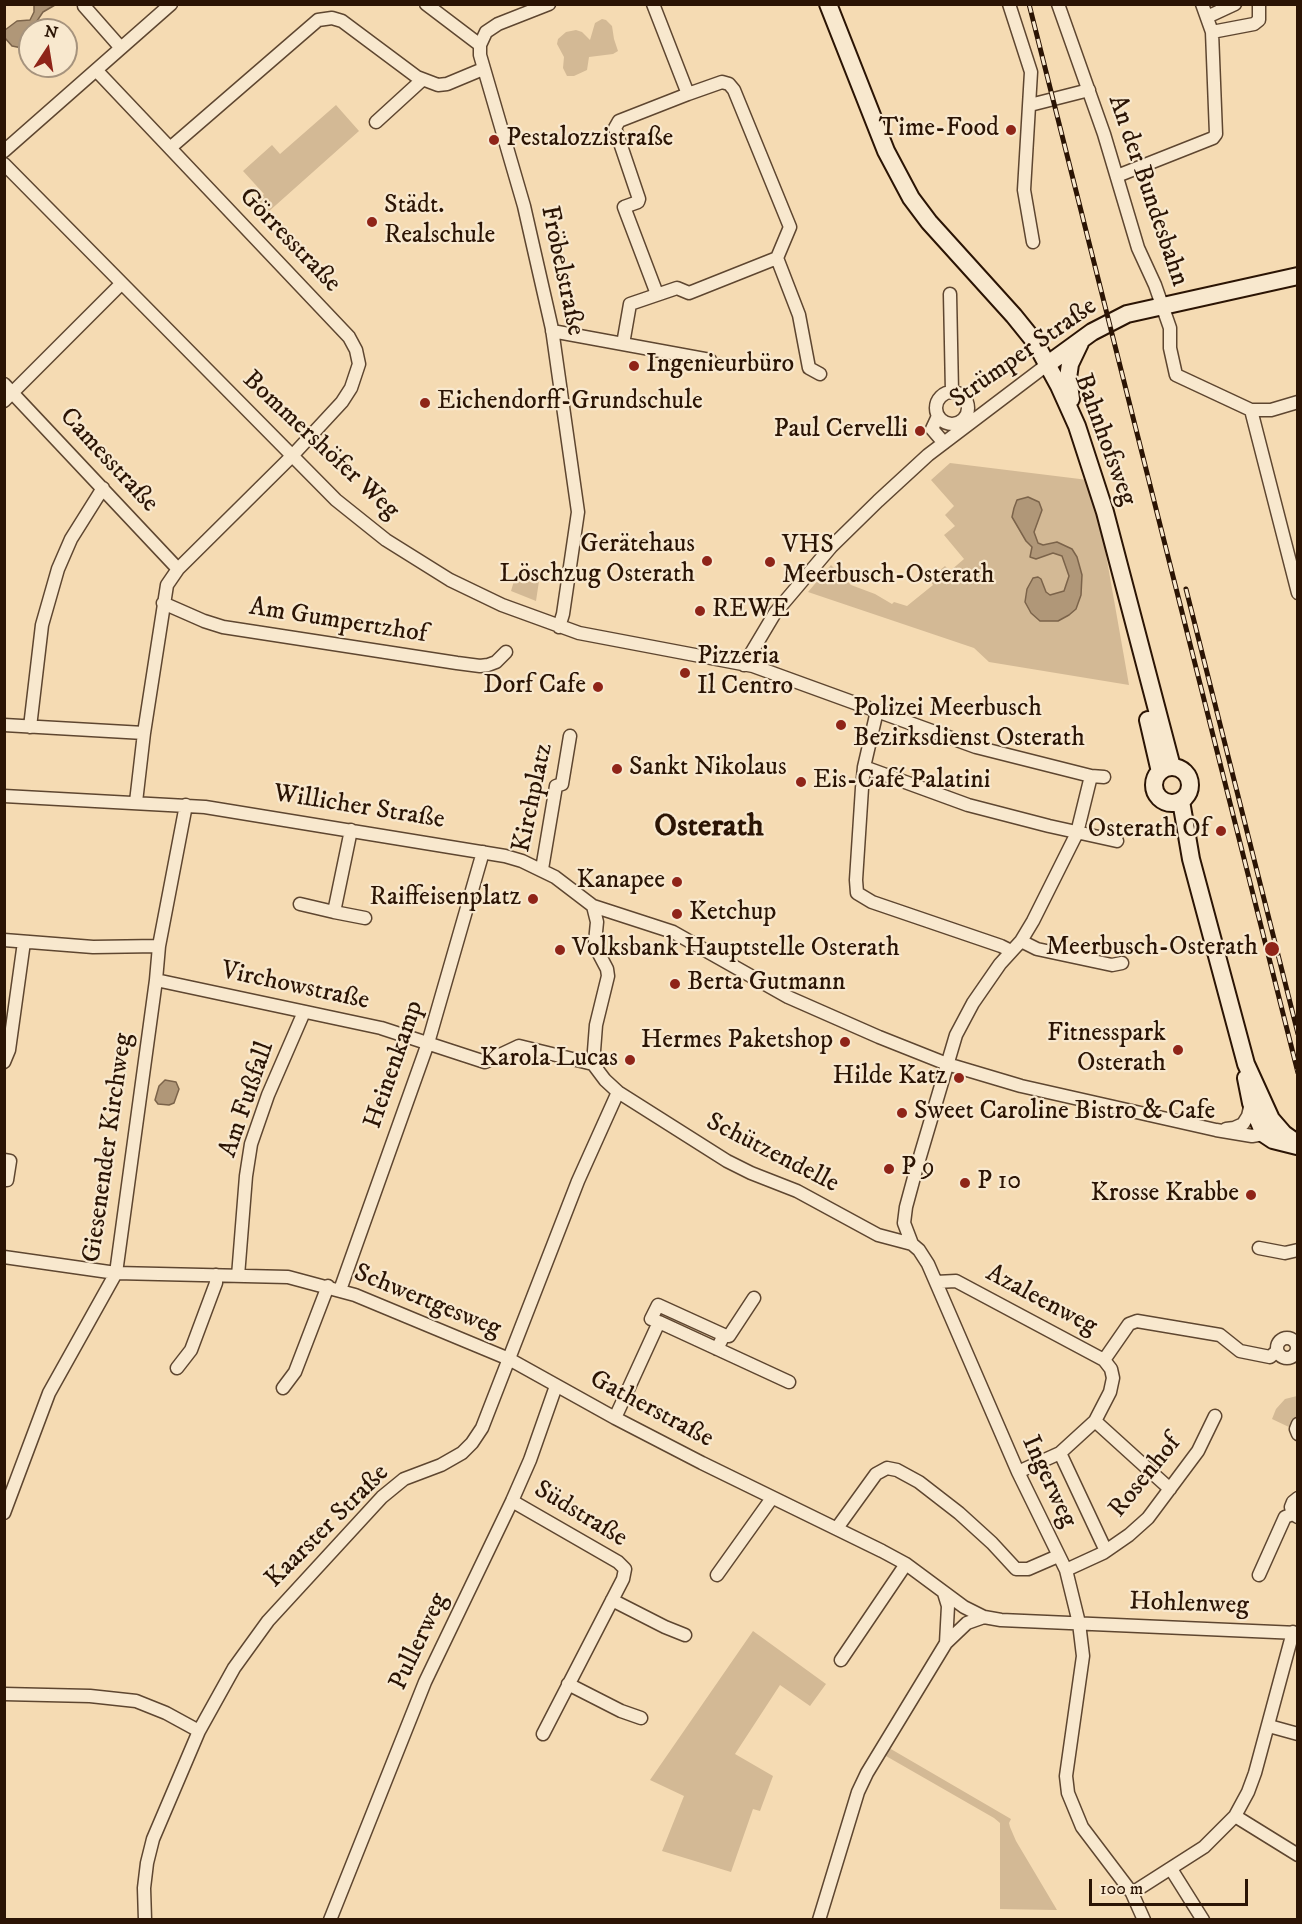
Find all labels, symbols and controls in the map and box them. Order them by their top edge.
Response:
north arrow [18,18,78,78]
text: N [43,21,60,43]
street label: An der Bundesbahn [1100,91,1194,291]
place label: Time-Food [879,114,999,146]
marker: Time-Food [1004,123,1018,137]
place label: Pestalozzistraße [506,124,673,156]
marker: Pestalozzistraße [487,133,501,147]
street label: Görresstraße [231,182,347,300]
place label: Städt. Realschule [384,191,495,252]
street label: Fröbelstraße [532,203,590,339]
marker: Städt. Realschule [365,215,379,229]
street label: Strümper Straße [945,292,1103,416]
place label: Ingenieurbüro [646,350,794,382]
marker: Ingenieurbüro [627,359,641,373]
street label: Bommershöfer Weg [235,365,405,527]
street label: Bahnhofsweg [1066,370,1142,510]
place label: Eichendorff-Grundschule [437,387,703,419]
marker: Eichendorff-Grundschule [418,396,432,410]
street label: Camesstraße [52,402,164,520]
place label: Paul Cervelli [773,415,908,447]
marker: Paul Cervelli [913,424,927,438]
place label: Gerätehaus Löschzug Osterath [499,530,695,592]
place label: VHS Meerbusch-Osterath [782,531,994,592]
marker: Gerätehaus Löschzug Osterath [700,554,714,568]
marker: VHS Meerbusch-Osterath [763,555,777,569]
street label: Am Gumpertzhof [247,593,429,651]
place label: REWE [712,595,790,627]
marker: REWE [693,604,707,618]
place label: Pizzeria Il Centro [697,642,793,704]
marker: Pizzeria Il Centro [678,666,692,680]
place label: Dorf Cafe [483,671,586,703]
marker: Dorf Cafe [591,680,605,694]
place label: Polizei Meerbusch Bezirksdienst Osterath [853,694,1085,756]
marker: Polizei Meerbusch Bezirksdienst Osterath [834,718,848,732]
street label: Kirchplatz [507,741,561,855]
place label: Sankt Nikolaus [629,753,787,785]
marker: Sankt Nikolaus [610,762,624,776]
place label: Eis-Café Palatini [813,766,991,798]
marker: Eis-Café Palatini [794,775,808,789]
street label: Willicher Straße [271,779,447,837]
district label: Osterath [654,809,764,847]
place label: Osterath Of [1088,815,1209,847]
marker: Osterath Of [1214,824,1228,838]
place label: Kanapee [576,866,665,898]
marker: Kanapee [670,875,684,889]
place label: Raiffeisenplatz [370,883,521,915]
marker: Raiffeisenplatz [526,892,540,906]
place label: Ketchup [689,898,776,930]
marker: Ketchup [670,907,684,921]
place label: Meerbusch-Osterath [1046,933,1258,965]
place label: Volksbank Hauptstelle Osterath [572,934,900,966]
marker: Meerbusch-Osterath [1263,940,1281,958]
marker: Volksbank Hauptstelle Osterath [553,943,567,957]
street label: Virchowstraße [218,956,372,1018]
place label: Berta Gutmann [687,968,846,1000]
marker: Berta Gutmann [668,977,682,991]
street label: Heinenkamp [359,997,431,1133]
place label: Fitnesspark Osterath [1047,1019,1166,1080]
place label: Hermes Paketshop [641,1026,833,1058]
street label: Giesenender Kirchweg [77,1031,141,1265]
marker: Hermes Paketshop [838,1035,852,1049]
street label: Am Fußfall [214,1038,282,1162]
marker: Fitnesspark Osterath [1171,1043,1185,1057]
place label: Karola Lucas [480,1044,618,1076]
marker: Karola Lucas [623,1053,637,1067]
place label: Hilde Katz [832,1062,947,1094]
marker: Hilde Katz [952,1071,966,1085]
place label: Sweet Caroline Bistro & Cafe [914,1097,1215,1129]
marker: Sweet Caroline Bistro & Cafe [895,1106,909,1120]
street label: Schützendelle [700,1107,844,1201]
place label: P 9 [901,1153,935,1185]
marker: P 9 [882,1162,896,1176]
place label: P 10 [977,1167,1021,1199]
marker: P 10 [958,1176,972,1190]
place label: Krosse Krabbe [1091,1179,1239,1211]
marker: Krosse Krabbe [1244,1188,1258,1202]
street label: Schwertgesweg [349,1258,505,1346]
street label: Azaleenweg [980,1259,1102,1343]
street label: Gatherstraße [584,1364,718,1456]
street label: Rosenhof [1103,1429,1189,1525]
street label: Ingerweg [1013,1431,1083,1533]
street label: Kaarster Straße [260,1459,396,1595]
street label: Südstraße [528,1475,632,1555]
street label: Hohlenweg [1129,1587,1249,1623]
street label: Pullerweg [384,1588,456,1696]
scale bar [1092,1867,1251,1905]
text: 100 m [1100,1878,1143,1900]

